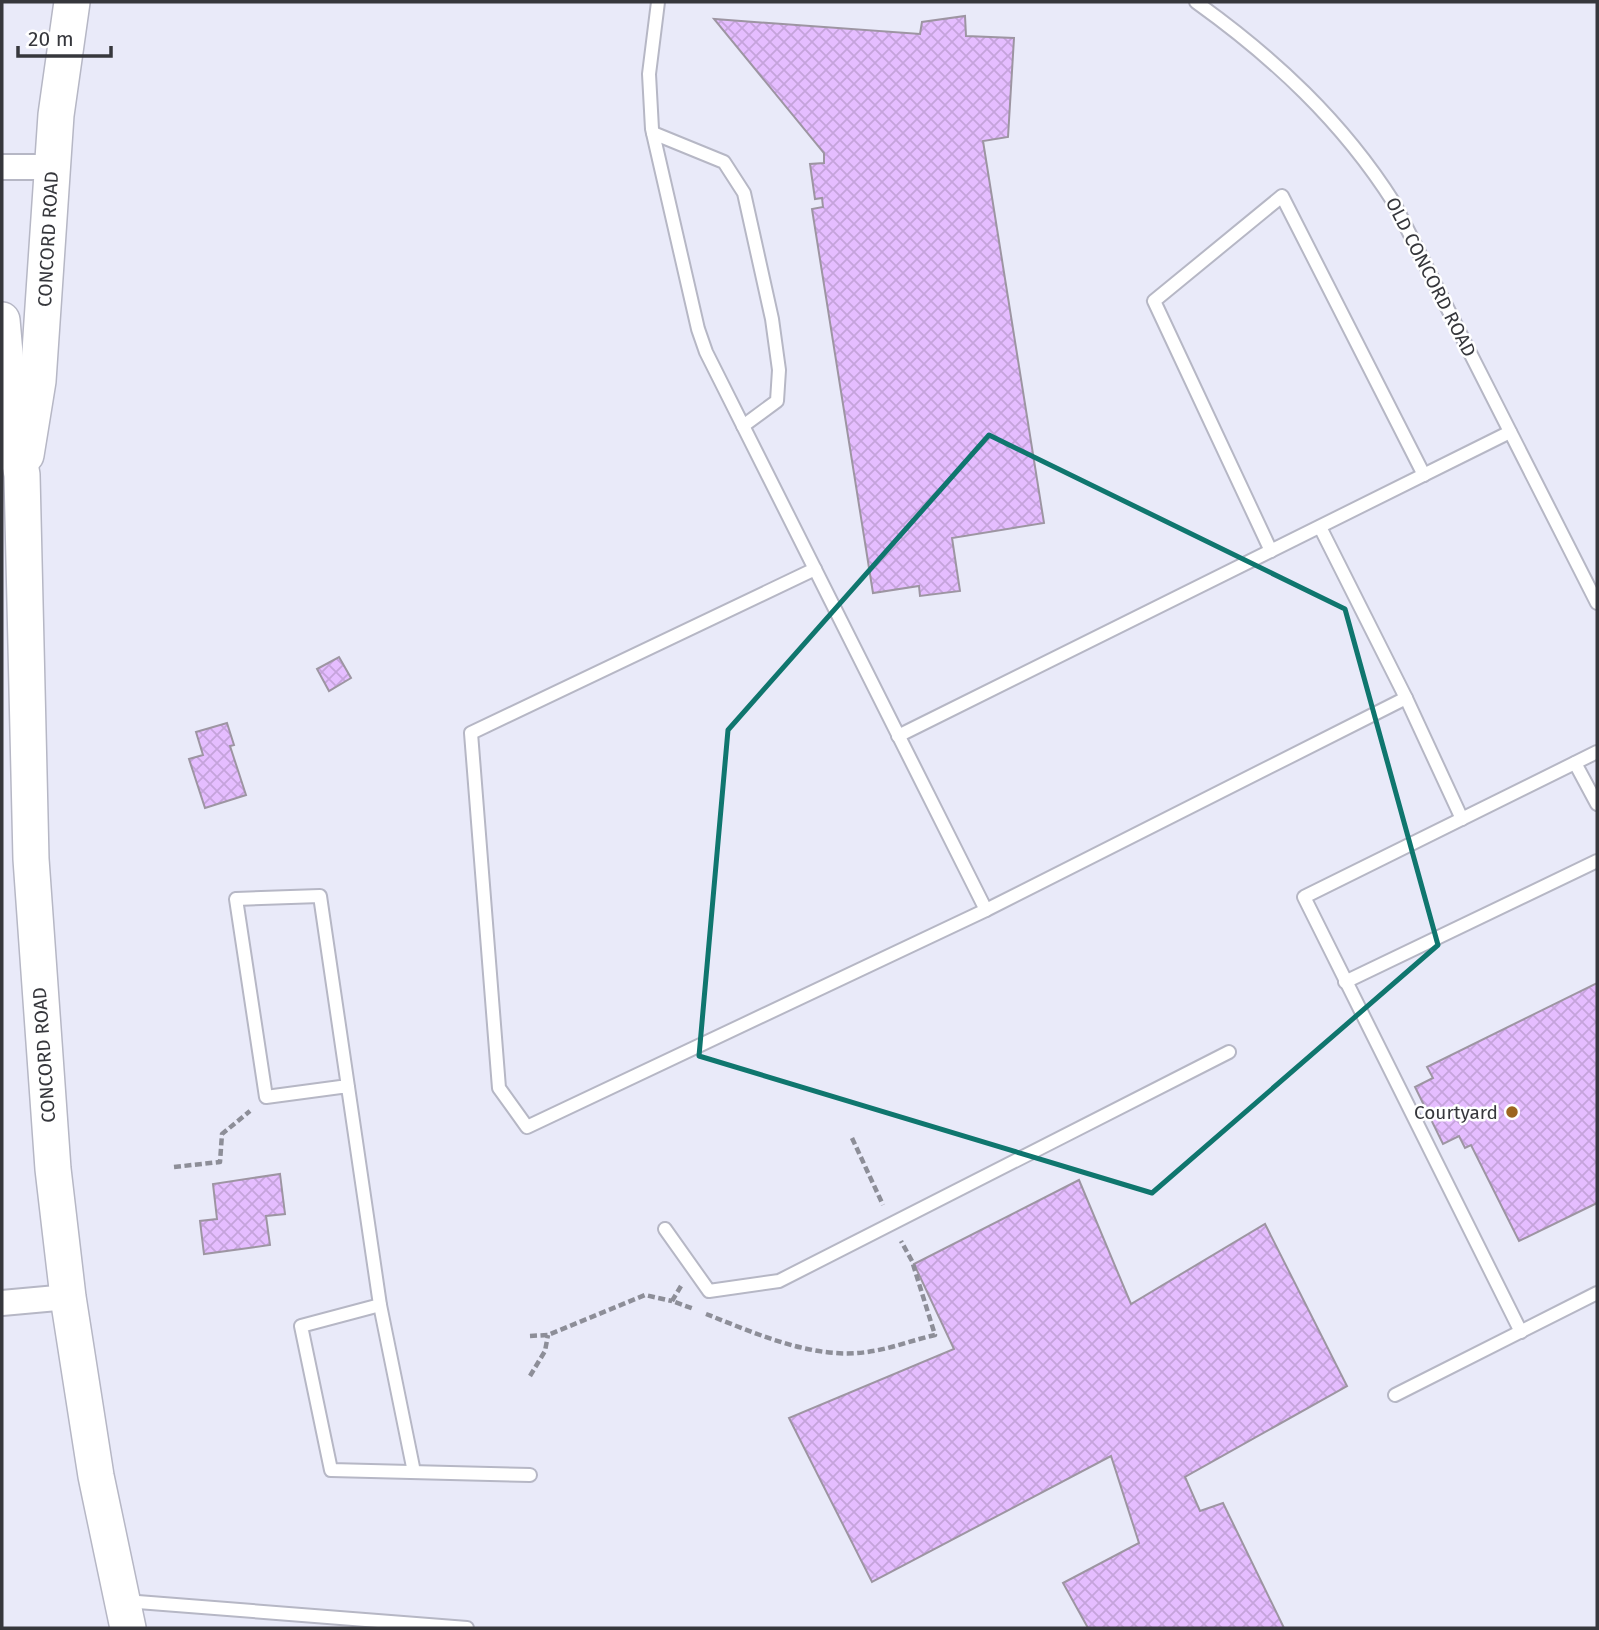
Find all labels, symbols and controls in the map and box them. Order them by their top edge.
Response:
scale bar [18,14,110,58]
text: 20 m [28,26,74,52]
street label: CONCORD ROAD [33,171,63,307]
street label: OLD CONCORD ROAD [1381,193,1481,361]
street label: CONCORD ROAD [28,986,60,1124]
place label: Courtyard [1414,1101,1498,1124]
marker: Courtyard [1504,1104,1520,1120]

